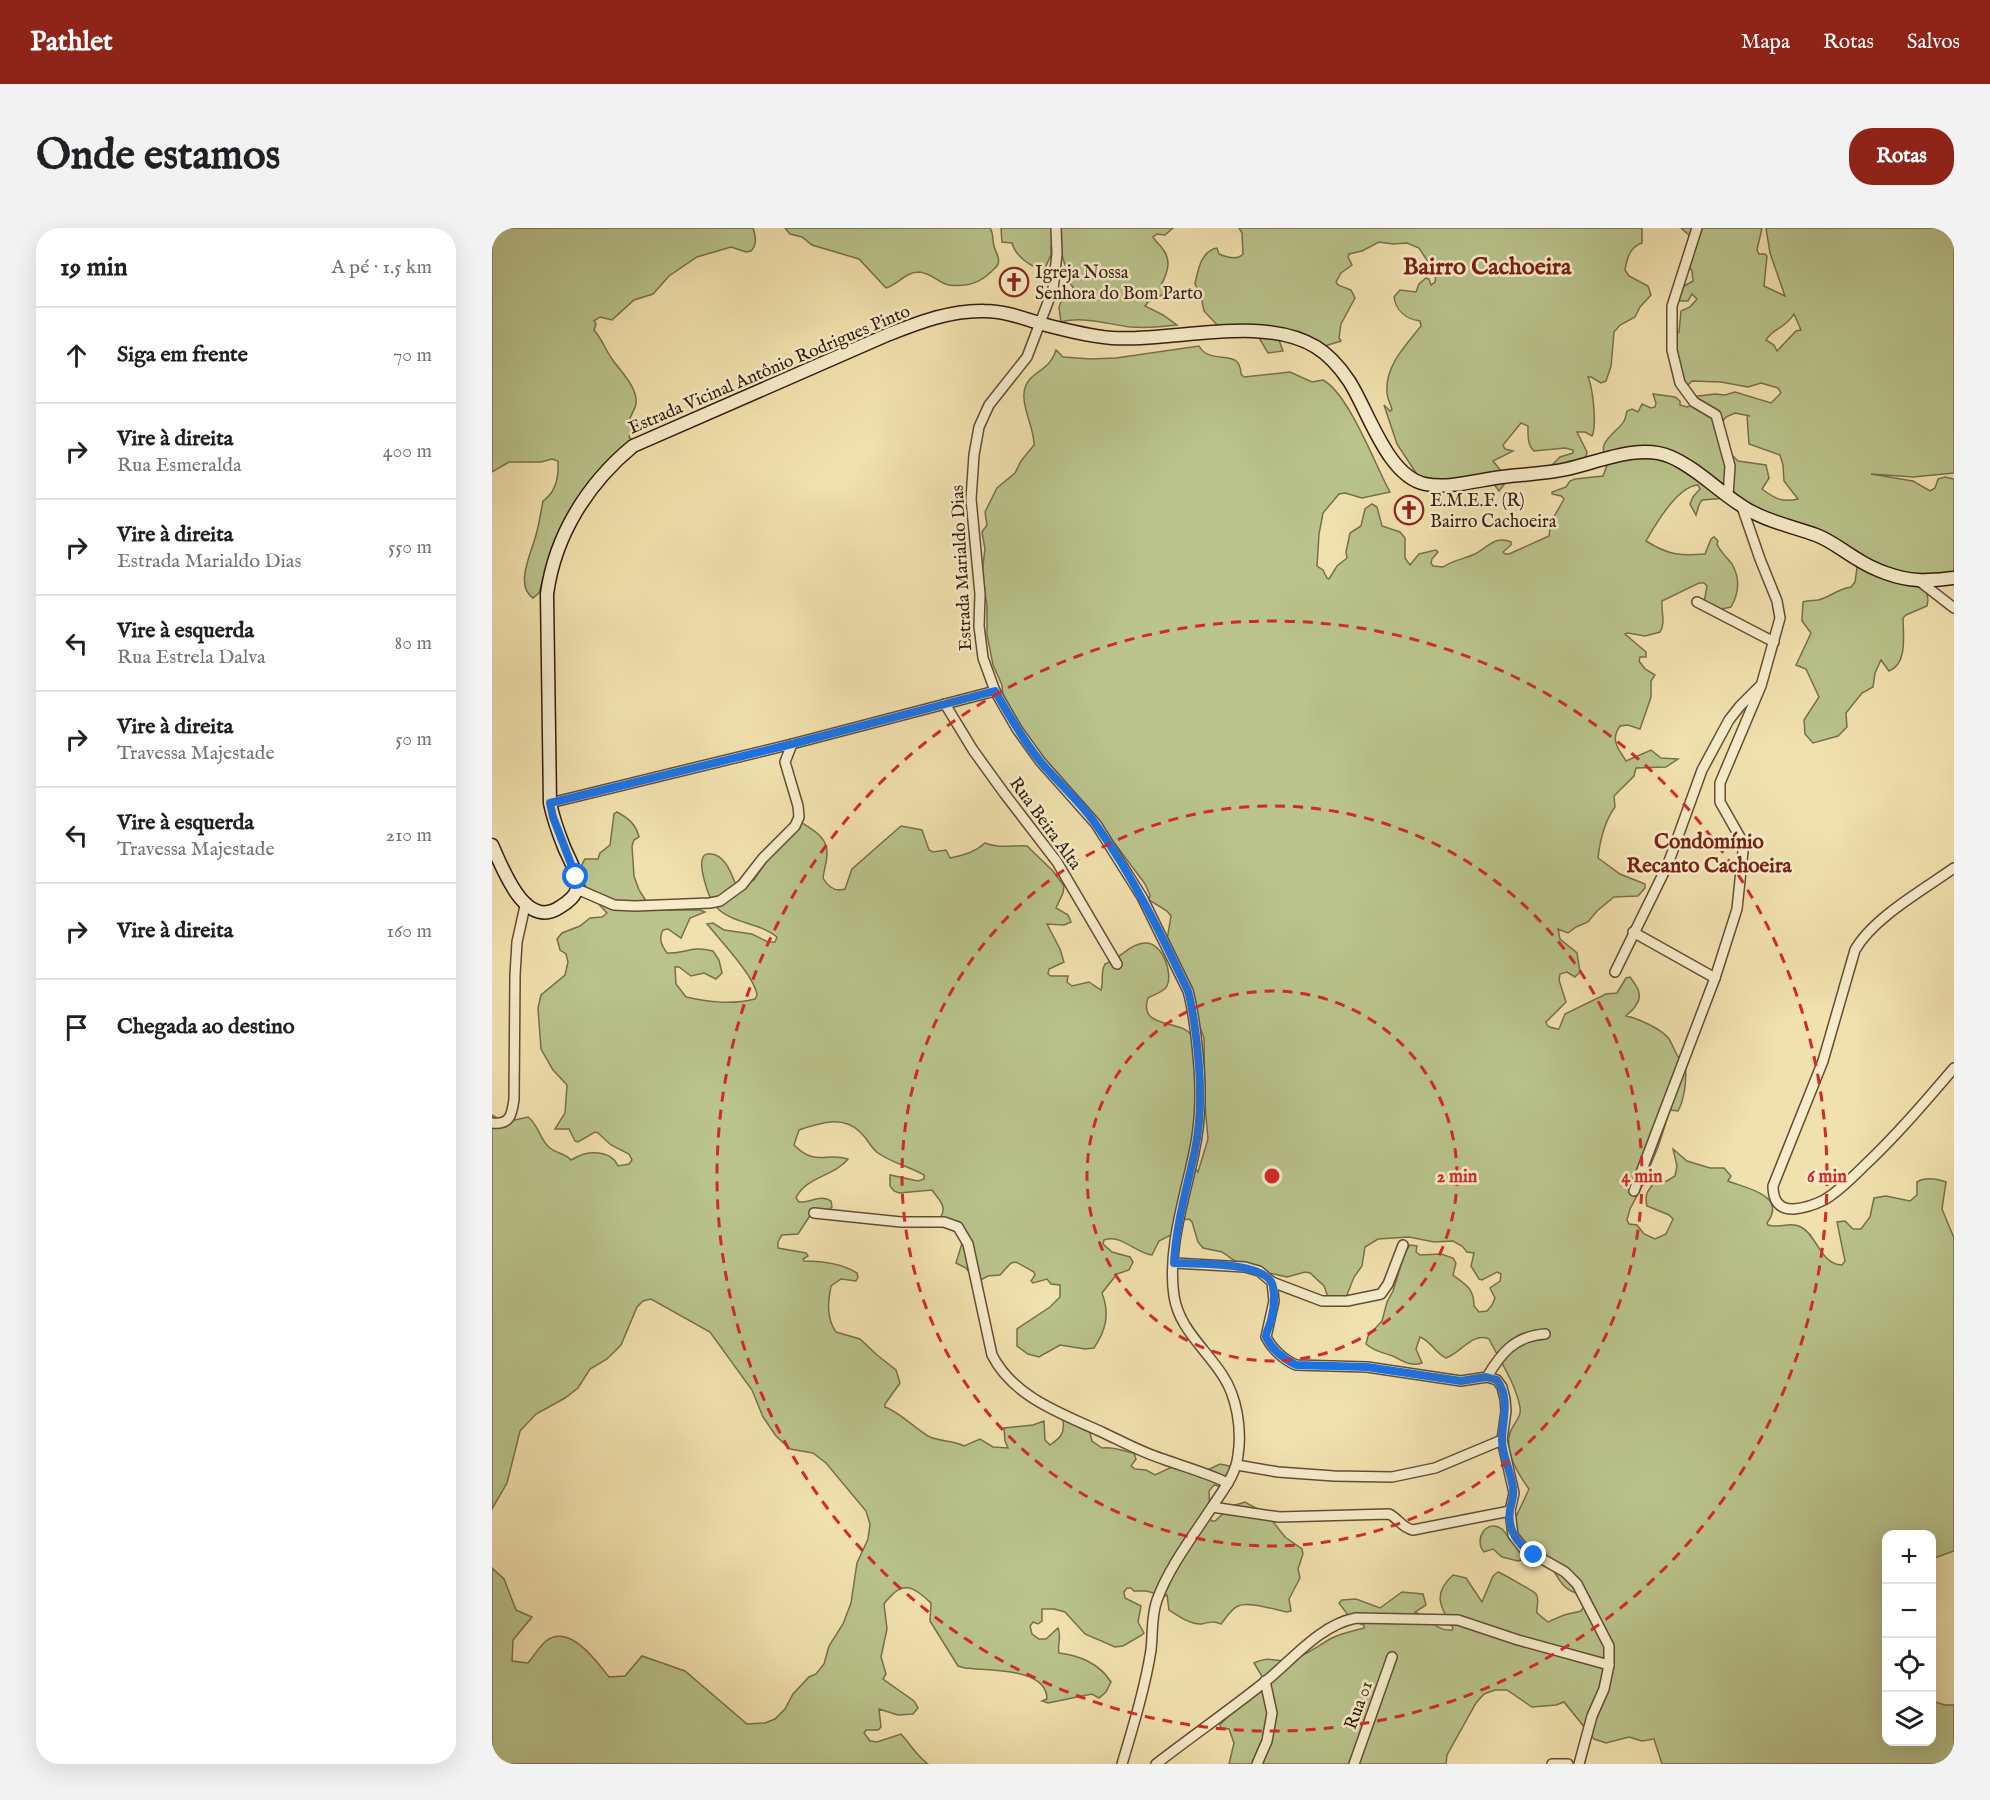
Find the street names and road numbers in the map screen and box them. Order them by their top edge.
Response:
street label: Estrada Vicinal Antônio Rodrigues Pinto [625,300,914,440]
street label: Estrada Marialdo Dias [947,484,978,651]
street label: Rua Beira Alta [1003,773,1086,875]
street label: Rua 01 [1340,1678,1379,1733]

